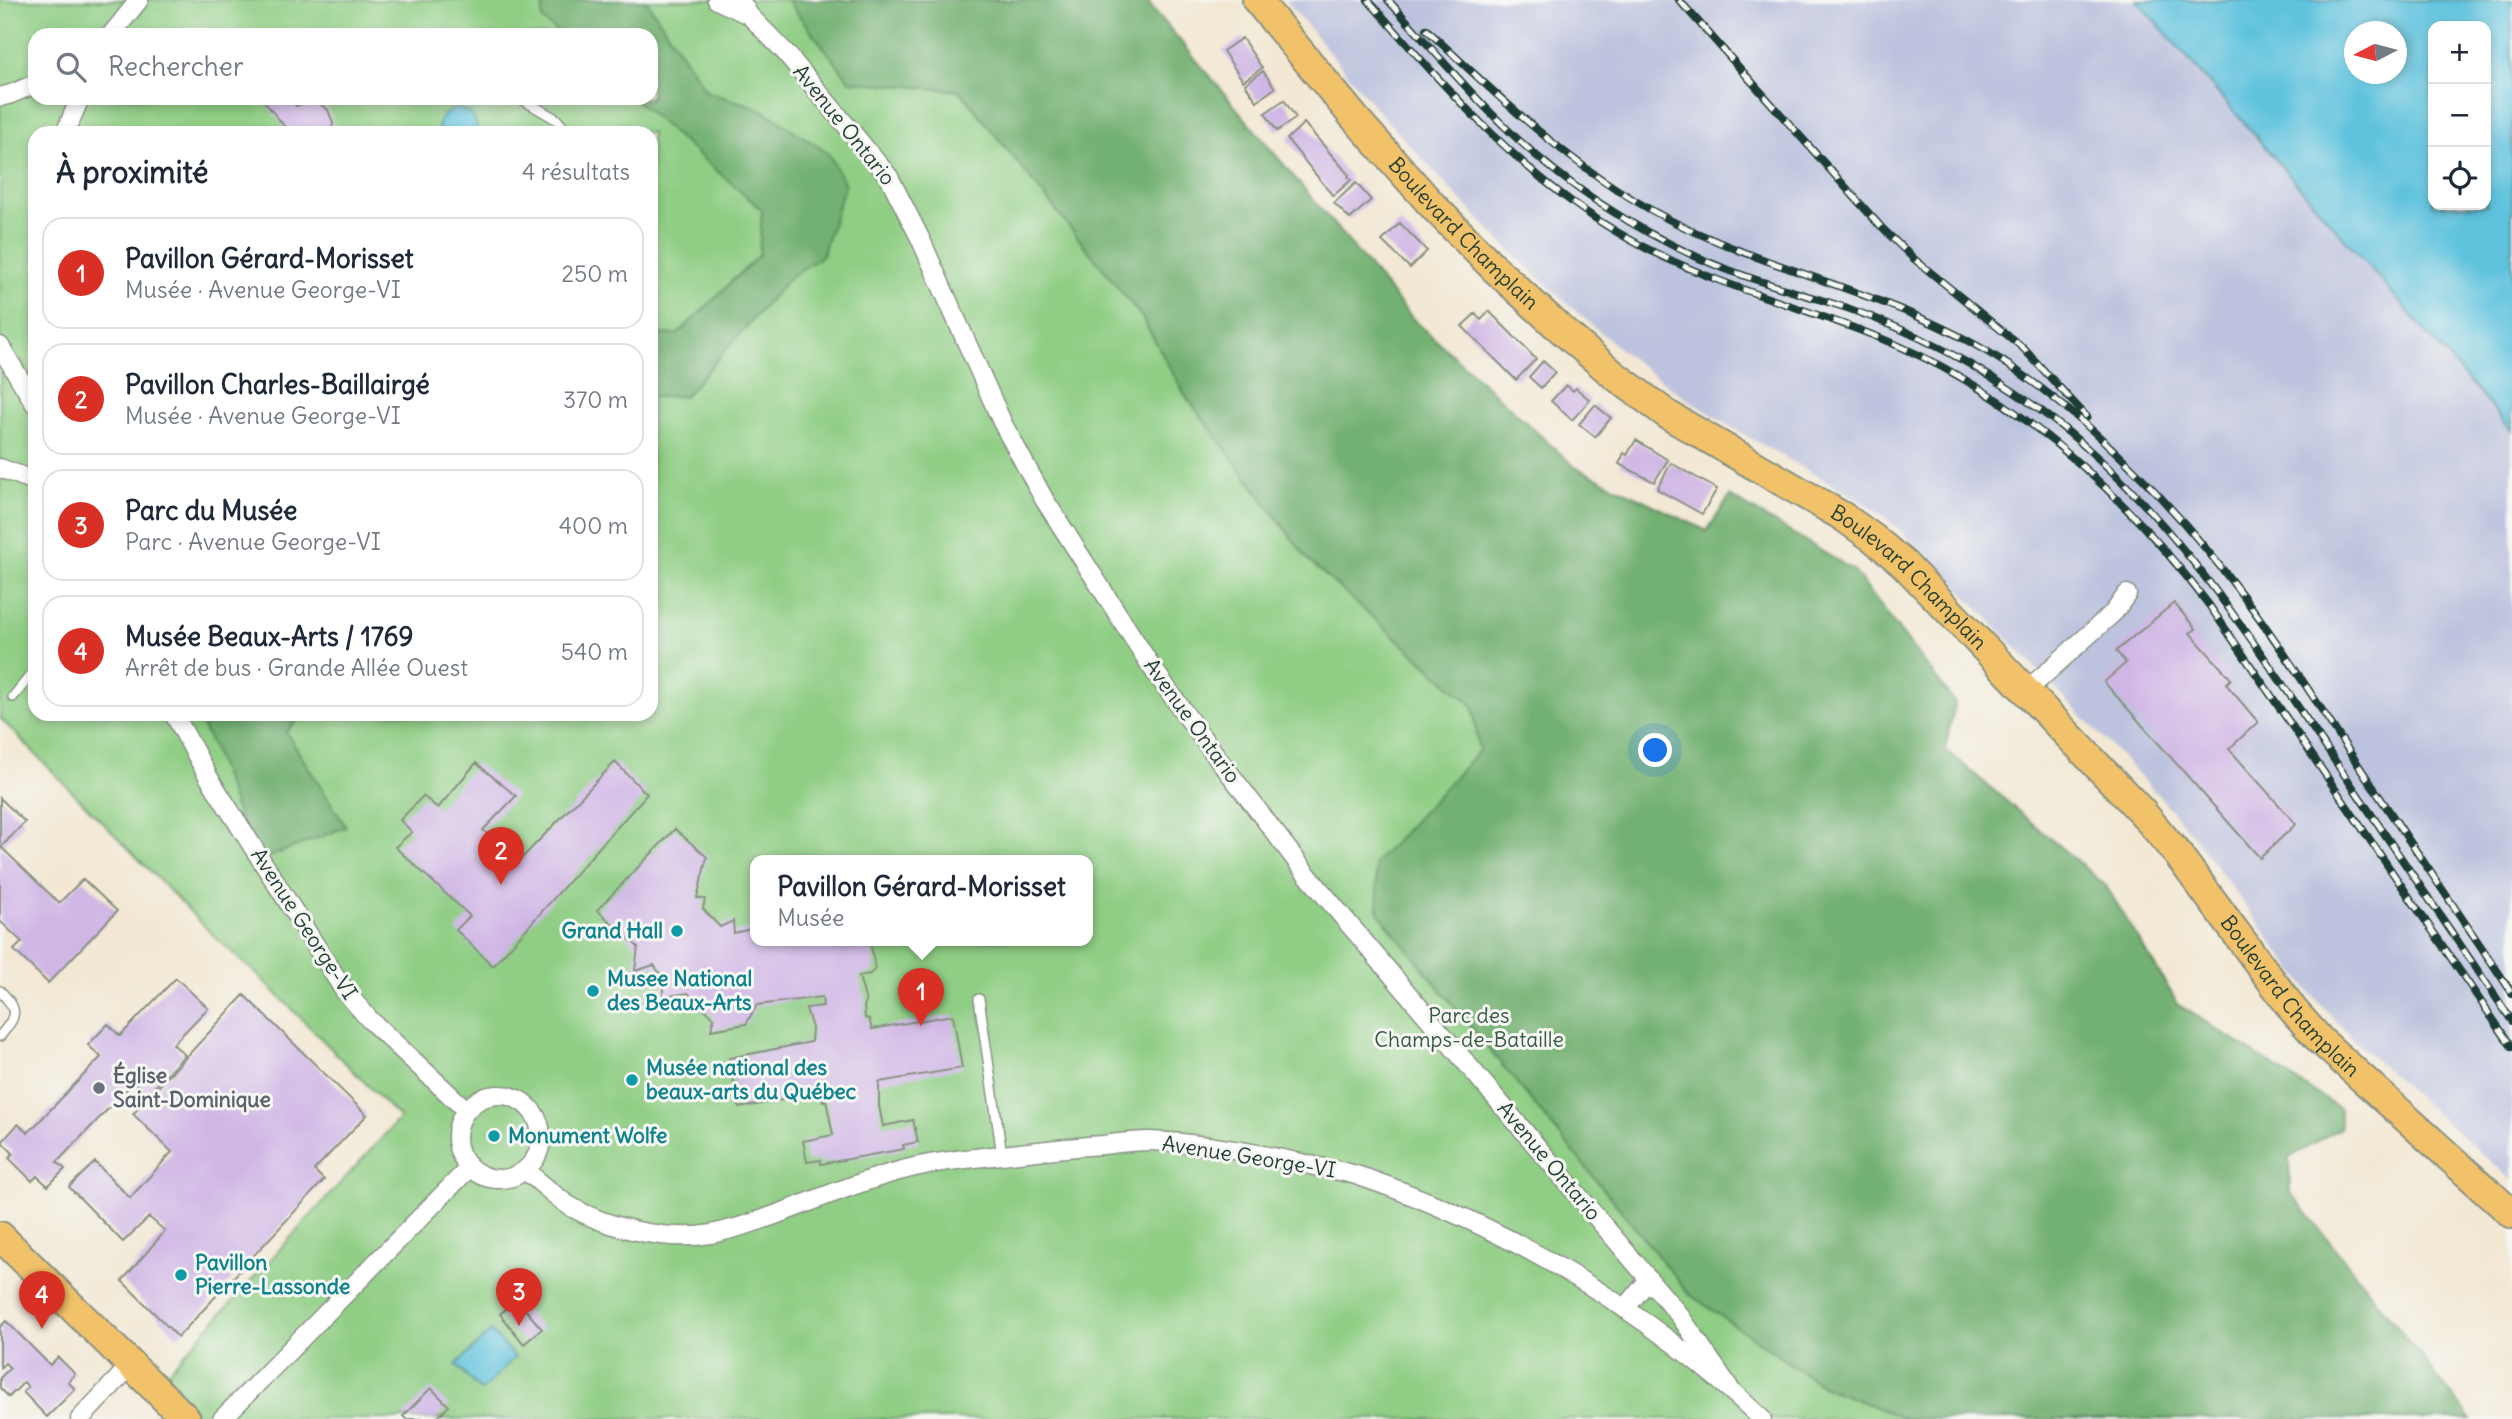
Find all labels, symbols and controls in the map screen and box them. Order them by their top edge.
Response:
north arrow [2344,21,2407,84]
map controls [2428,21,2491,210]
button: + [2428,21,2491,84]
search box [28,28,658,105]
icon: search [52,48,90,86]
text: Rechercher [108,50,244,83]
street label: Avenue Ontario [787,59,901,191]
button: − [2428,84,2491,147]
button: locate [2428,147,2491,210]
street label: Boulevard Champlain [1383,151,1545,315]
text: À proximité [56,153,208,191]
text: 4 résultats [522,157,630,186]
text: Pavillon Gérard-Morisset [125,242,413,275]
text: 1 [76,259,86,288]
text: 250 m [561,259,628,288]
text: Musée · Avenue George-VI [125,275,401,304]
text: Pavillon Charles-Baillairgé [125,368,430,401]
text: 2 [75,385,87,414]
text: 370 m [563,385,628,414]
text: Musée · Avenue George-VI [125,401,401,430]
text: Parc du Musée [125,494,297,527]
street label: Boulevard Champlain [1826,498,1993,655]
text: 3 [74,511,88,540]
text: 400 m [559,511,628,540]
text: Parc · Avenue George-VI [125,527,381,556]
text: Musée Beaux-Arts / 1769 [125,620,413,653]
text: 4 [74,637,88,666]
text: 540 m [561,637,628,666]
text: Arrêt de bus · Grande Allée Ouest [125,653,468,682]
street label: Avenue Ontario [1138,653,1247,788]
your location [1638,733,1672,767]
pin: 2 [478,827,524,885]
street label: Avenue George-VI [245,843,364,1005]
popup [750,855,1093,946]
text: Pavillon Gérard-Morisset [777,870,1066,903]
text: Musée [777,903,844,932]
street label: Boulevard Champlain [2215,910,2366,1083]
place label: Grand Hall [562,917,663,944]
marker: Grand Hall [669,923,685,939]
place label: Musee National des Beaux-Arts [607,965,752,1016]
pin: 1 [898,968,944,1026]
marker: Musee National des Beaux-Arts [585,983,601,999]
park label: Parc des Champs-de-Bataille [1374,1002,1564,1053]
place label: Musée national des beaux-arts du Québec [646,1054,857,1105]
place label: Église Saint-Dominique [113,1061,271,1113]
marker: Musée national des beaux-arts du Québec [624,1072,640,1088]
marker: Église Saint-Dominique [91,1080,107,1096]
street label: Avenue Ontario [1492,1095,1607,1226]
place label: Monument Wolfe [508,1122,667,1149]
marker: Monument Wolfe [486,1128,502,1144]
street label: Avenue George-VI [1160,1129,1338,1184]
place label: Pavillon Pierre-Lassonde [195,1249,350,1300]
marker: Pavillon Pierre-Lassonde [173,1267,189,1283]
pin: 3 [496,1268,542,1326]
pin: 4 [19,1271,65,1329]

